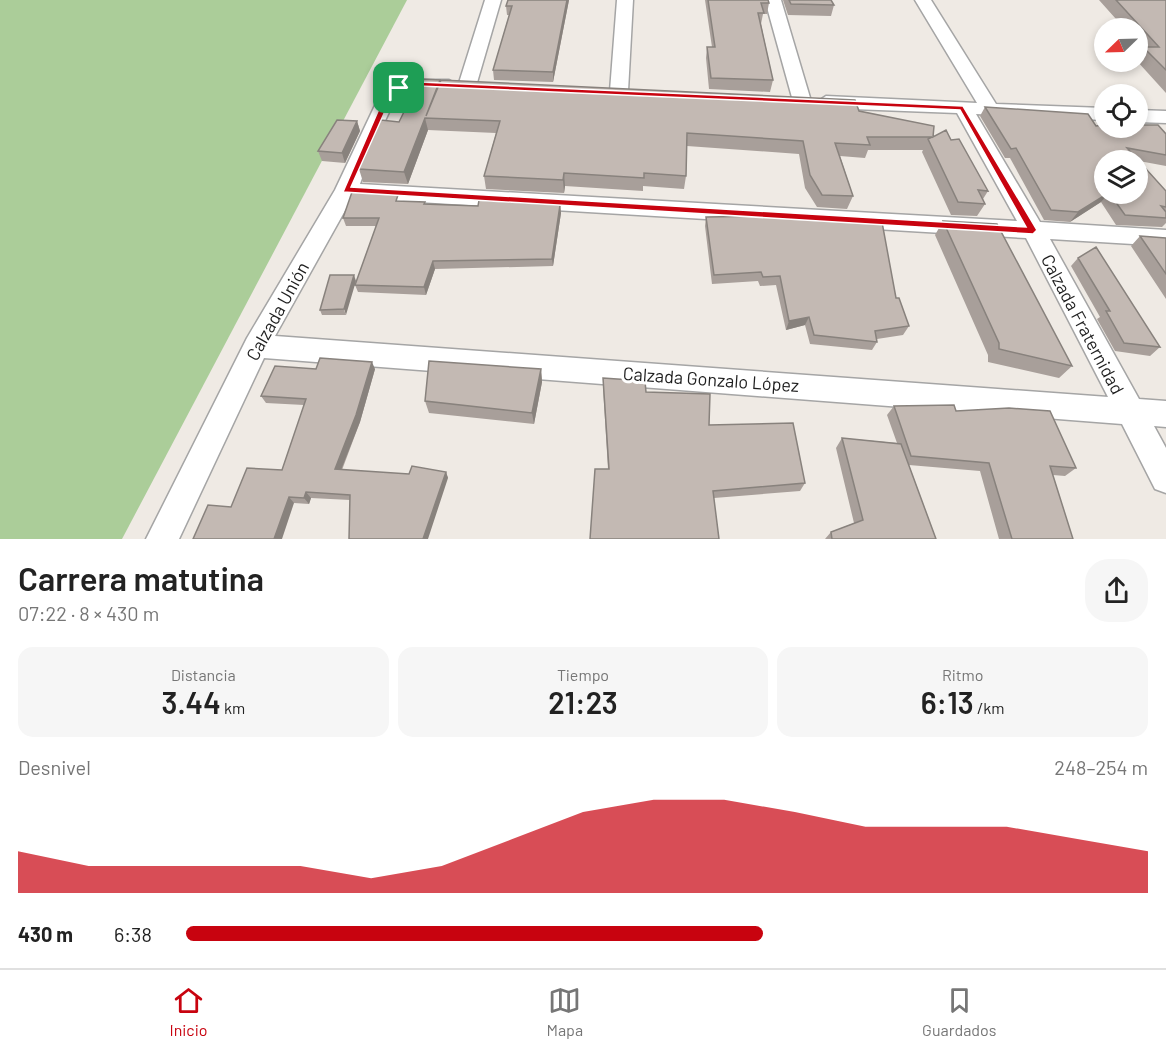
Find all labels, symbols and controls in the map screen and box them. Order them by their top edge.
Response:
north arrow [1094,18,1148,72]
map controls [1094,18,1148,204]
pin [373,62,424,113]
icon: arrive [382,71,415,104]
button: locate [1094,84,1148,138]
button: layers [1094,150,1148,204]
street label: Calzada Fraternidad [1037,250,1129,398]
street label: Calzada Unión [241,258,313,364]
street label: Calzada Gonzalo López [622,362,800,396]
text: Carrera matutina [18,558,264,598]
button: share [1085,559,1148,622]
text: 07:22 · 8 × 430 m [18,601,159,625]
text: Distancia [171,665,236,684]
text: Tiempo [557,665,609,684]
text: Ritmo [942,665,983,684]
text: 3.44 [161,684,221,720]
text: 21:23 [548,684,618,720]
text: 6:13 [921,684,974,720]
text: km [221,698,245,717]
text: /km [974,698,1005,717]
text: Desnivel [18,755,91,779]
text: 248–254 m [1054,755,1148,779]
text: 430 m [18,922,73,946]
text: 6:38 [114,922,152,946]
tab: Inicio [170,984,207,1039]
tab: Mapa [546,984,583,1039]
tab: Guardados [922,984,996,1039]

